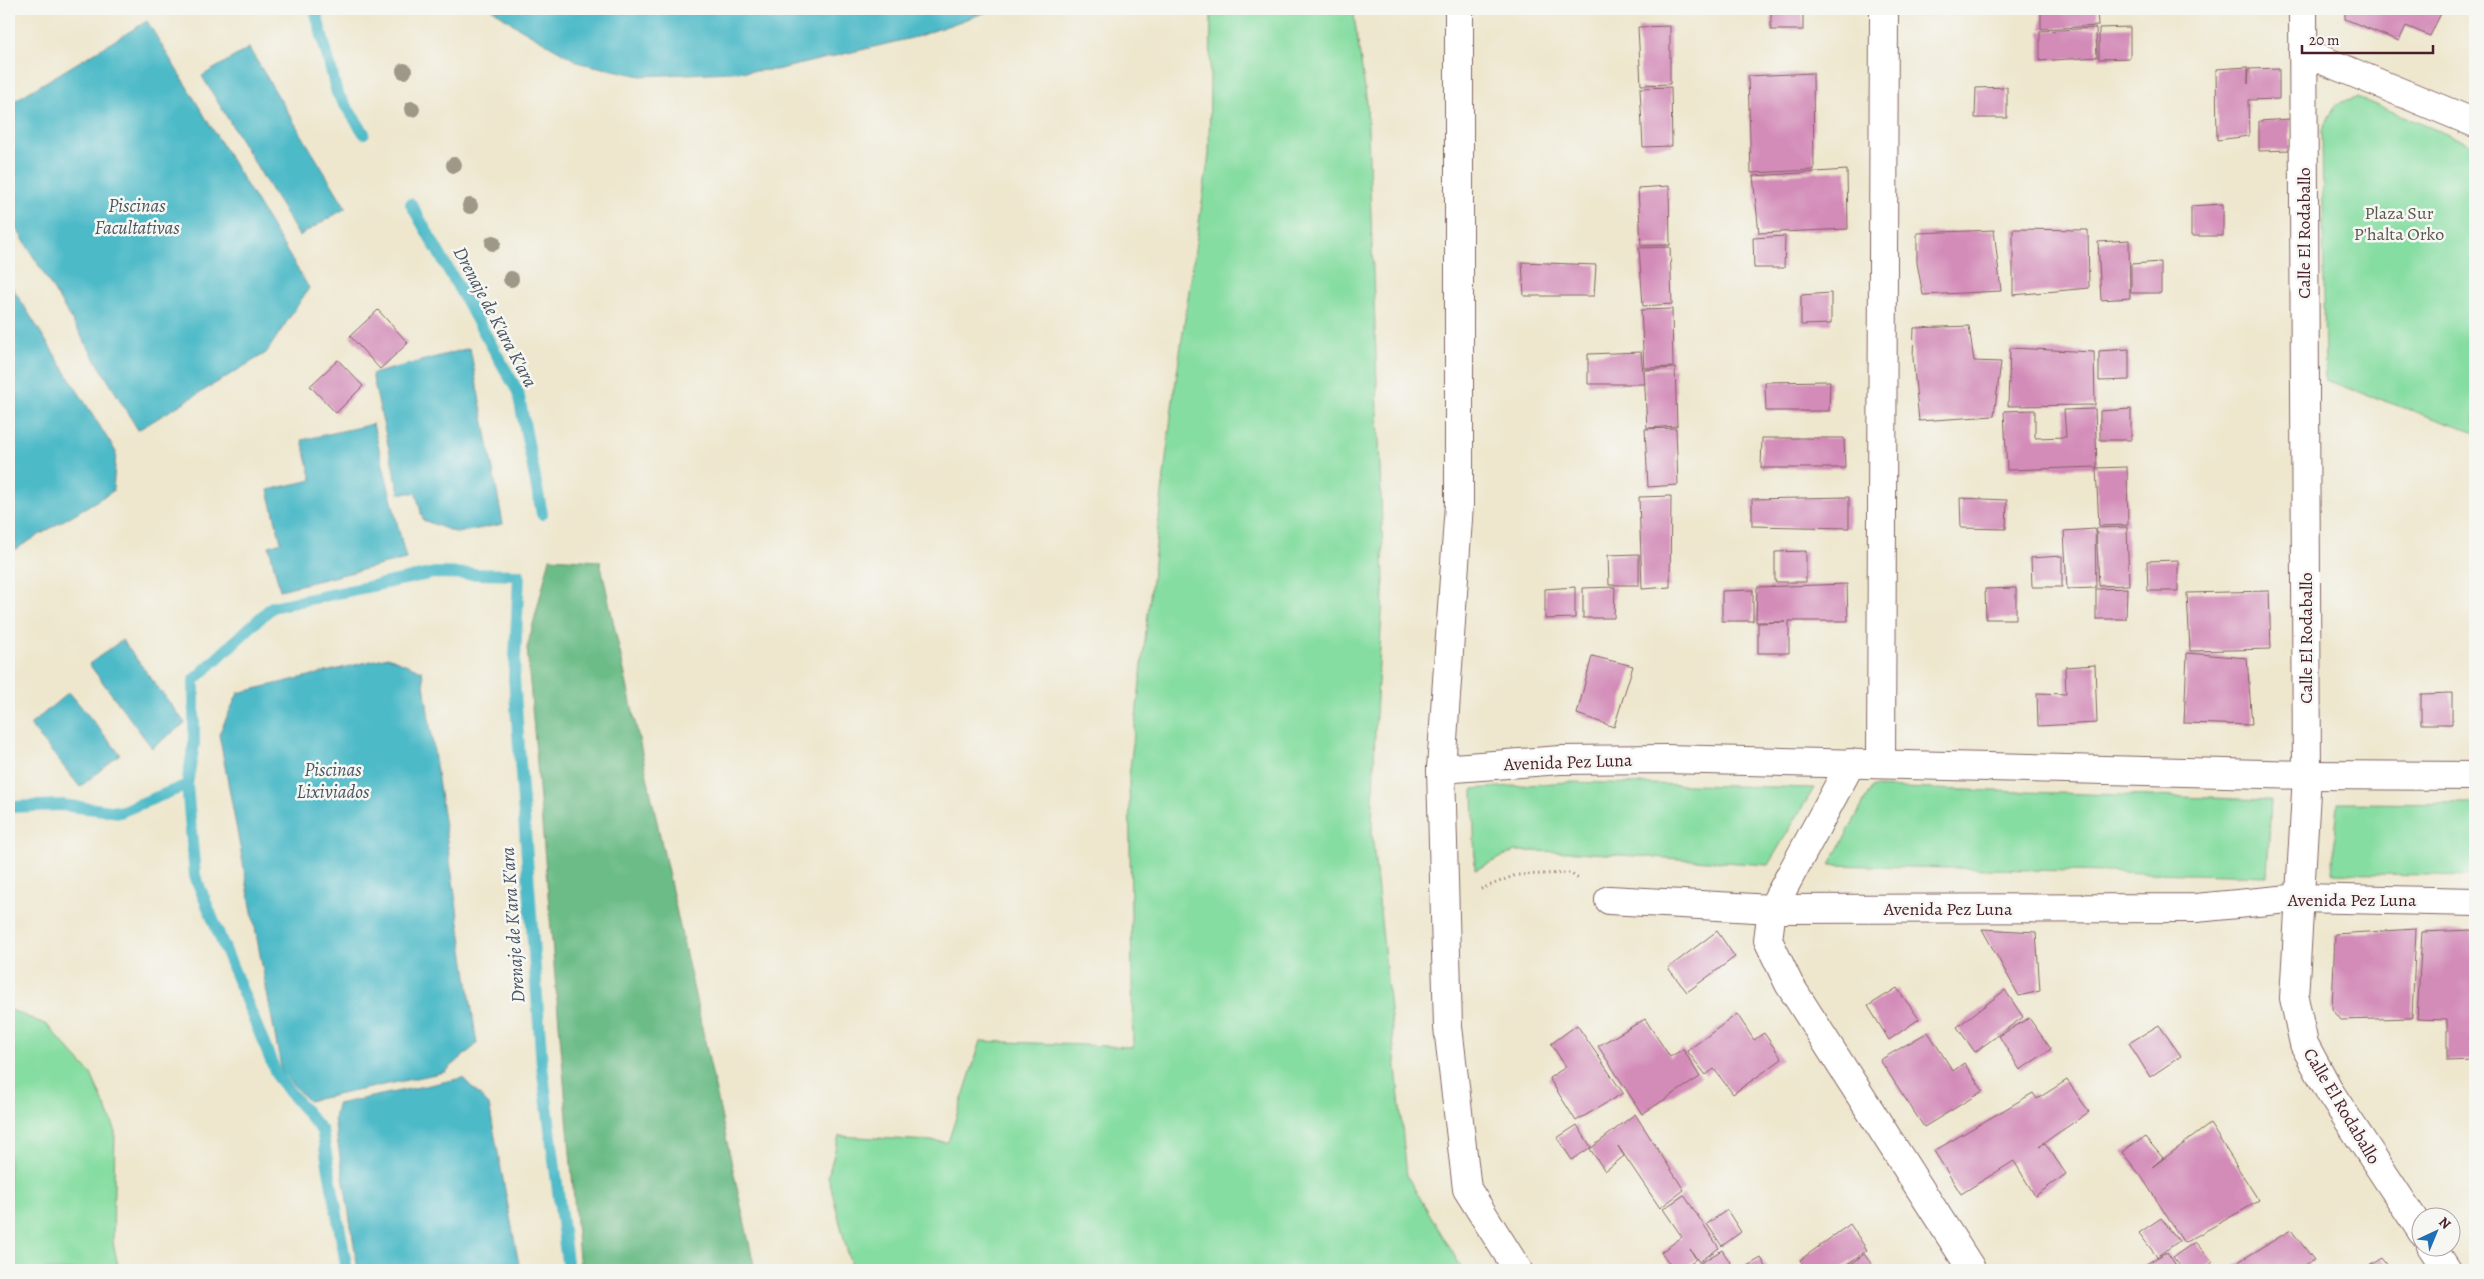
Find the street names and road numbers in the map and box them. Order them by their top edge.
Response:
street label: Calle El Rodaballo [2292,167,2316,299]
street label: Calle El Rodaballo [2294,572,2318,704]
street label: Avenida Pez Luna [1502,748,1633,776]
street label: Avenida Pez Luna [2287,888,2417,912]
street label: Avenida Pez Luna [1883,897,2013,921]
street label: Calle El Rodaballo [2298,1043,2386,1169]

